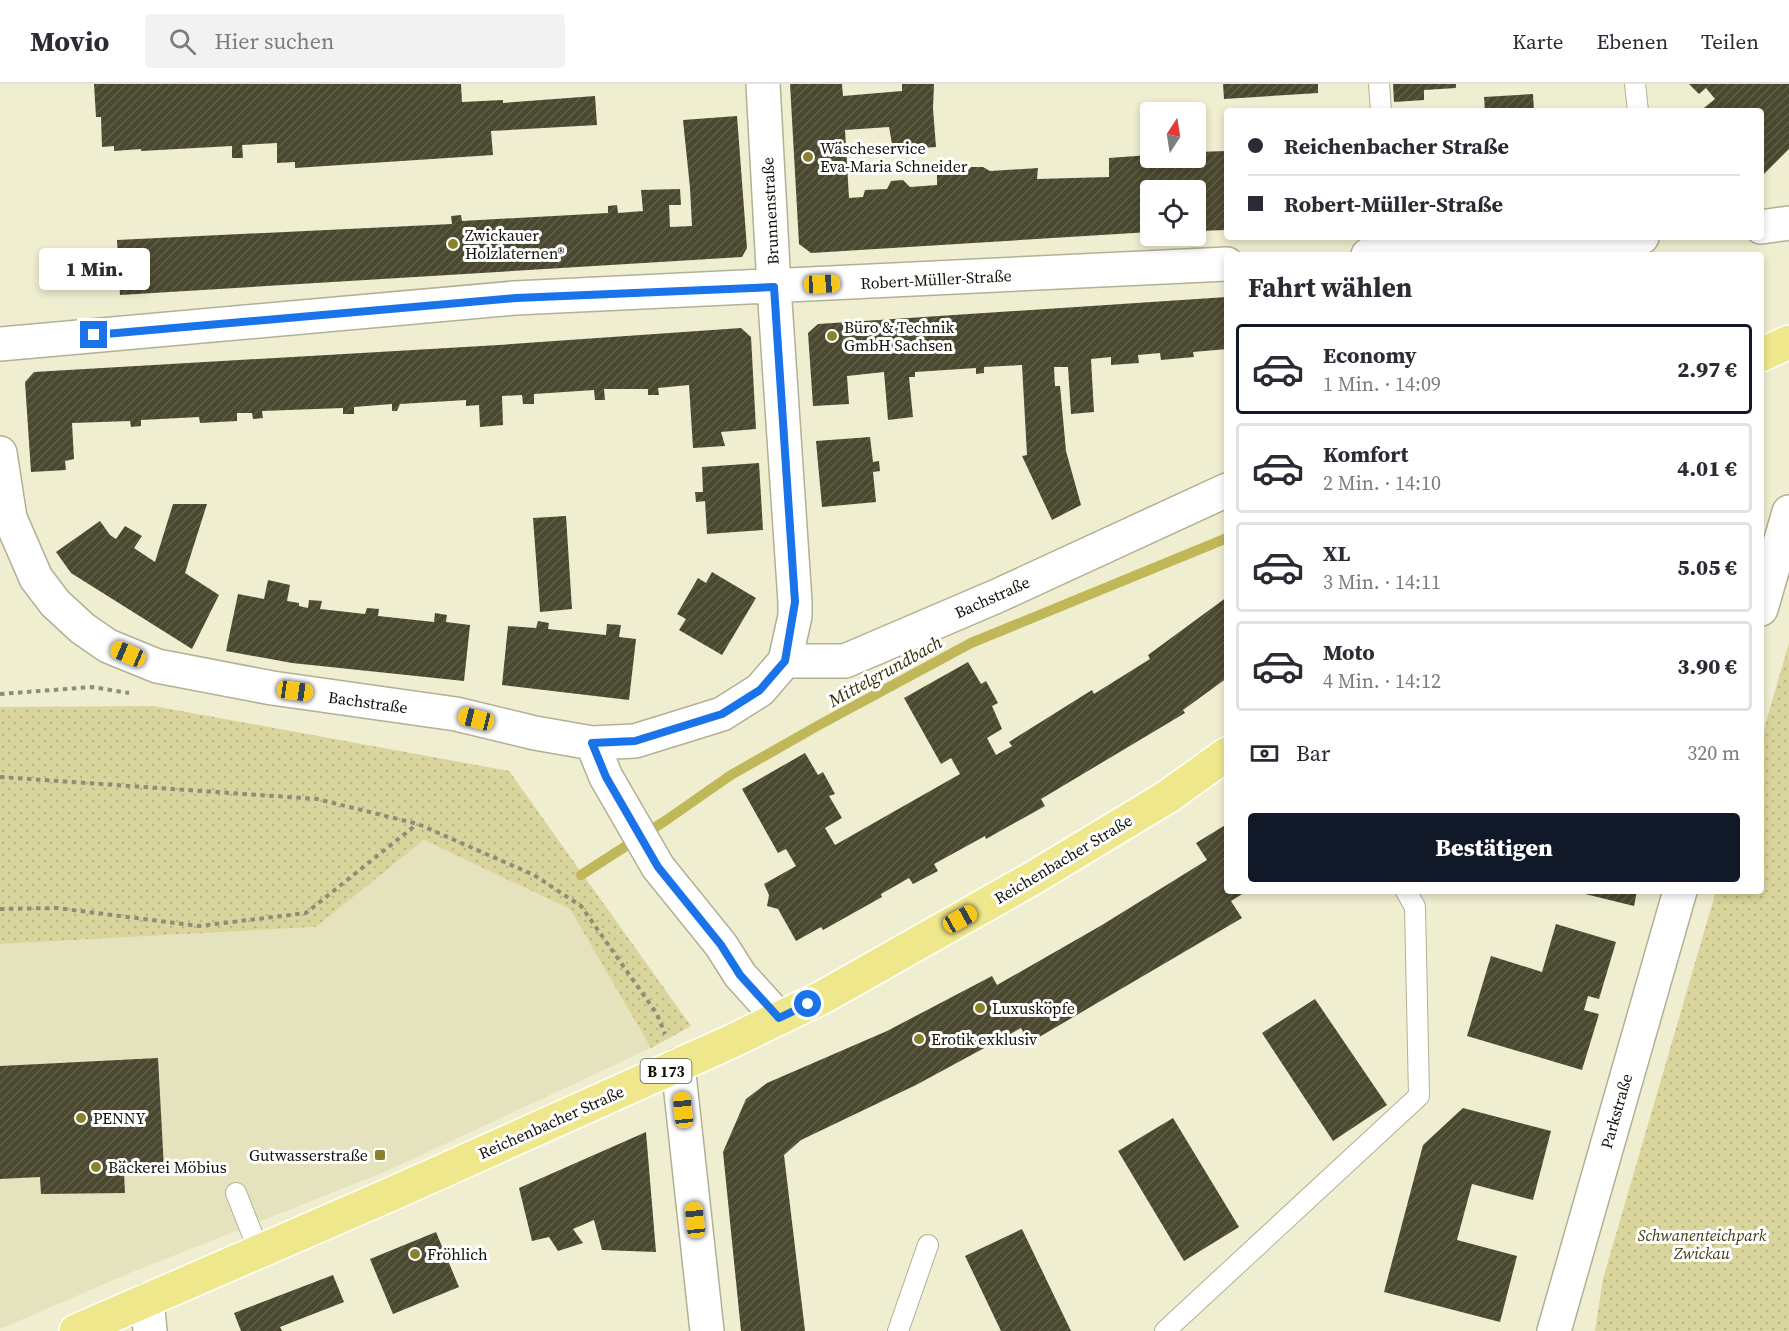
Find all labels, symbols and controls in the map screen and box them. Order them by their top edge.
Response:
search box [145,14,565,68]
text: Movio [30,22,109,60]
icon: search [166,25,199,58]
text: Hier suchen [214,26,334,56]
text: Karte [1512,27,1563,56]
text: Ebenen [1596,27,1668,56]
text: Teilen [1701,27,1759,56]
north arrow [1140,102,1206,168]
map controls [1140,102,1206,246]
text: Reichenbacher Straße [1284,131,1509,161]
place label: Wäscheservice Eva-Maria Schneider [820,137,968,177]
marker: Wäscheservice Eva-Maria Schneider [801,150,815,164]
street label: Brunnenstraße [756,157,784,265]
button: locate [1140,180,1206,246]
text: Robert-Müller-Straße [1284,189,1503,219]
place label: Zwickauer Holzlaternen® [465,224,565,264]
marker: Zwickauer Holzlaternen® [446,237,460,251]
callout: 1 Min. [38,248,150,290]
text: 1 Min. [66,255,123,283]
street label: Robert-Müller-Straße [860,264,1012,294]
text: Fahrt wählen [1248,269,1412,306]
car [804,274,840,294]
place label: Büro & Technik GmbH Sachsen [844,316,955,356]
route end [80,321,107,348]
marker: Büro & Technik GmbH Sachsen [825,329,839,343]
text: Economy [1323,340,1417,370]
icon: car [1251,342,1305,396]
text: 2.97 € [1677,354,1737,384]
text: 1 Min. · 14:09 [1323,370,1441,398]
text: Komfort [1323,439,1408,469]
icon: car [1251,441,1305,495]
text: 4.01 € [1677,453,1737,483]
text: 2 Min. · 14:10 [1323,469,1441,497]
text: XL [1323,538,1350,568]
icon: car [1251,540,1305,594]
text: 5.05 € [1677,552,1737,582]
text: 3 Min. · 14:11 [1323,568,1441,596]
street label: Bachstraße [951,571,1033,623]
water label: Mittelgrundbach [823,629,947,713]
text: Moto [1323,637,1375,667]
car [108,639,148,669]
icon: car [1251,639,1305,693]
text: 3.90 € [1677,651,1737,681]
text: 4 Min. · 14:12 [1323,667,1441,695]
car [276,680,314,702]
street label: Bachstraße [327,686,409,718]
car [456,706,496,732]
icon: cash [1248,737,1281,770]
text: Bar [1296,738,1330,768]
text: 320 m [1687,739,1740,767]
street label: Reichenbacher Straße [990,809,1136,909]
button: Bestätigen [1248,813,1740,882]
car [940,902,980,936]
route start [794,990,821,1017]
place label: Luxusköpfe [992,997,1075,1019]
marker: Luxusköpfe [973,1001,987,1015]
place label: Erotik exklusiv [931,1028,1037,1050]
marker: Erotik exklusiv [912,1032,926,1046]
road number: B 173 [640,1059,692,1083]
street label: Parkstraße [1595,1071,1637,1151]
street label: Reichenbacher Straße [475,1080,627,1164]
car [672,1091,694,1129]
place label: PENNY [93,1107,146,1129]
marker: PENNY [74,1111,88,1125]
place label: Gutwasserstraße [249,1144,368,1166]
marker: Gutwasserstraße [373,1148,387,1162]
place label: Bäckerei Möbius [108,1156,227,1178]
marker: Bäckerei Möbius [89,1160,103,1174]
car [684,1201,706,1239]
park label: Schwanenteichpark Zwickau [1638,1224,1767,1264]
place label: Fröhlich [427,1243,488,1265]
marker: Fröhlich [408,1247,422,1261]

